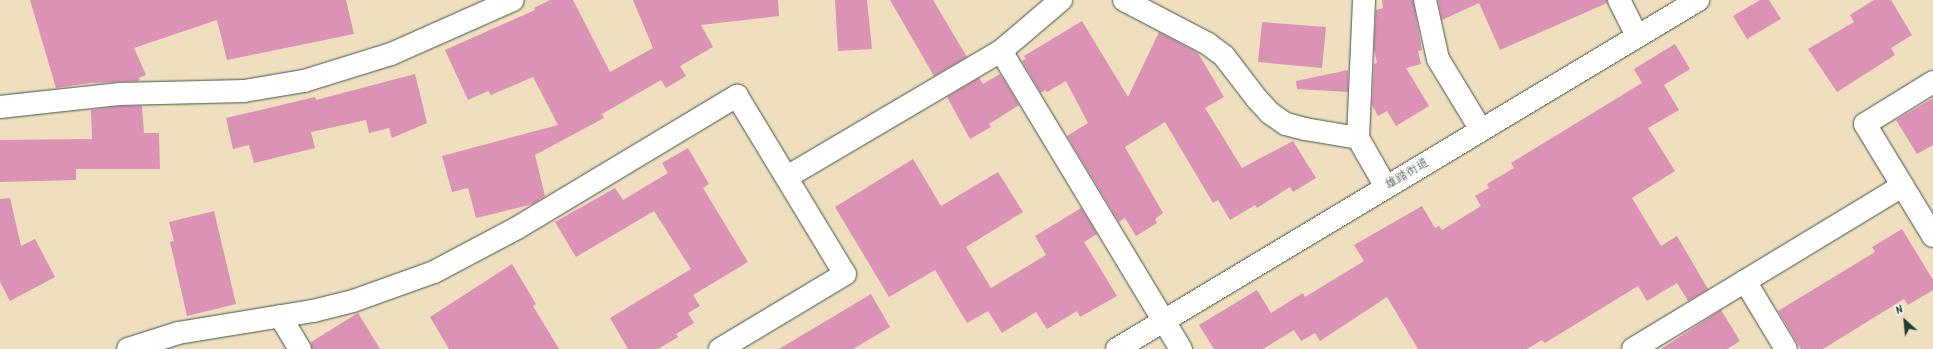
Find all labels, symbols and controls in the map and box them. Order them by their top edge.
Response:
street label: 雄踏街道 [1383,155,1431,193]
north arrow [1885,301,1925,341]
text: N [1892,301,1907,320]

